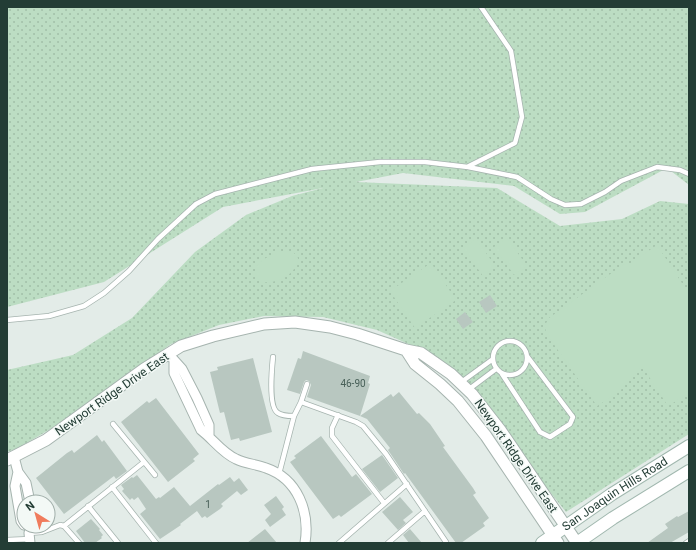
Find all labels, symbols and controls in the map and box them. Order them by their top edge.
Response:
street label: Newport Ridge Drive East [53,349,172,439]
house number: 46-90 [340,378,366,389]
street label: Newport Ridge Drive East [471,397,561,516]
street label: San Joaquin Hills Road [560,454,670,534]
north arrow [16,494,56,534]
text: N [23,499,37,514]
house number: 1 [205,499,211,510]

